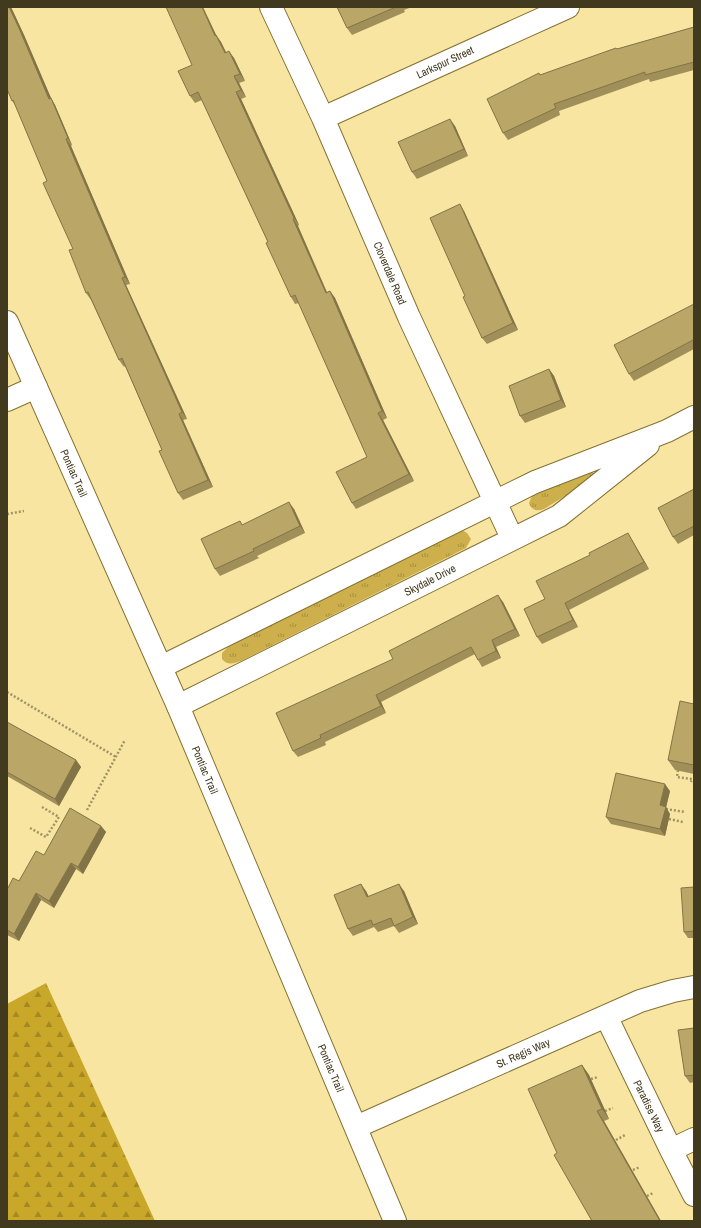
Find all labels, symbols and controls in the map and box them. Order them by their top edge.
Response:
street label: Larkspur Street [414,42,476,81]
street label: Cloverdale Road [370,239,410,307]
street label: Pontiac Trail [57,447,91,499]
street label: Skydale Drive [402,561,458,599]
street label: Pontiac Trail [189,744,221,796]
street label: St. Regis Way [494,1035,552,1071]
street label: Pontiac Trail [315,1042,347,1094]
street label: Paradise Way [630,1078,668,1135]

